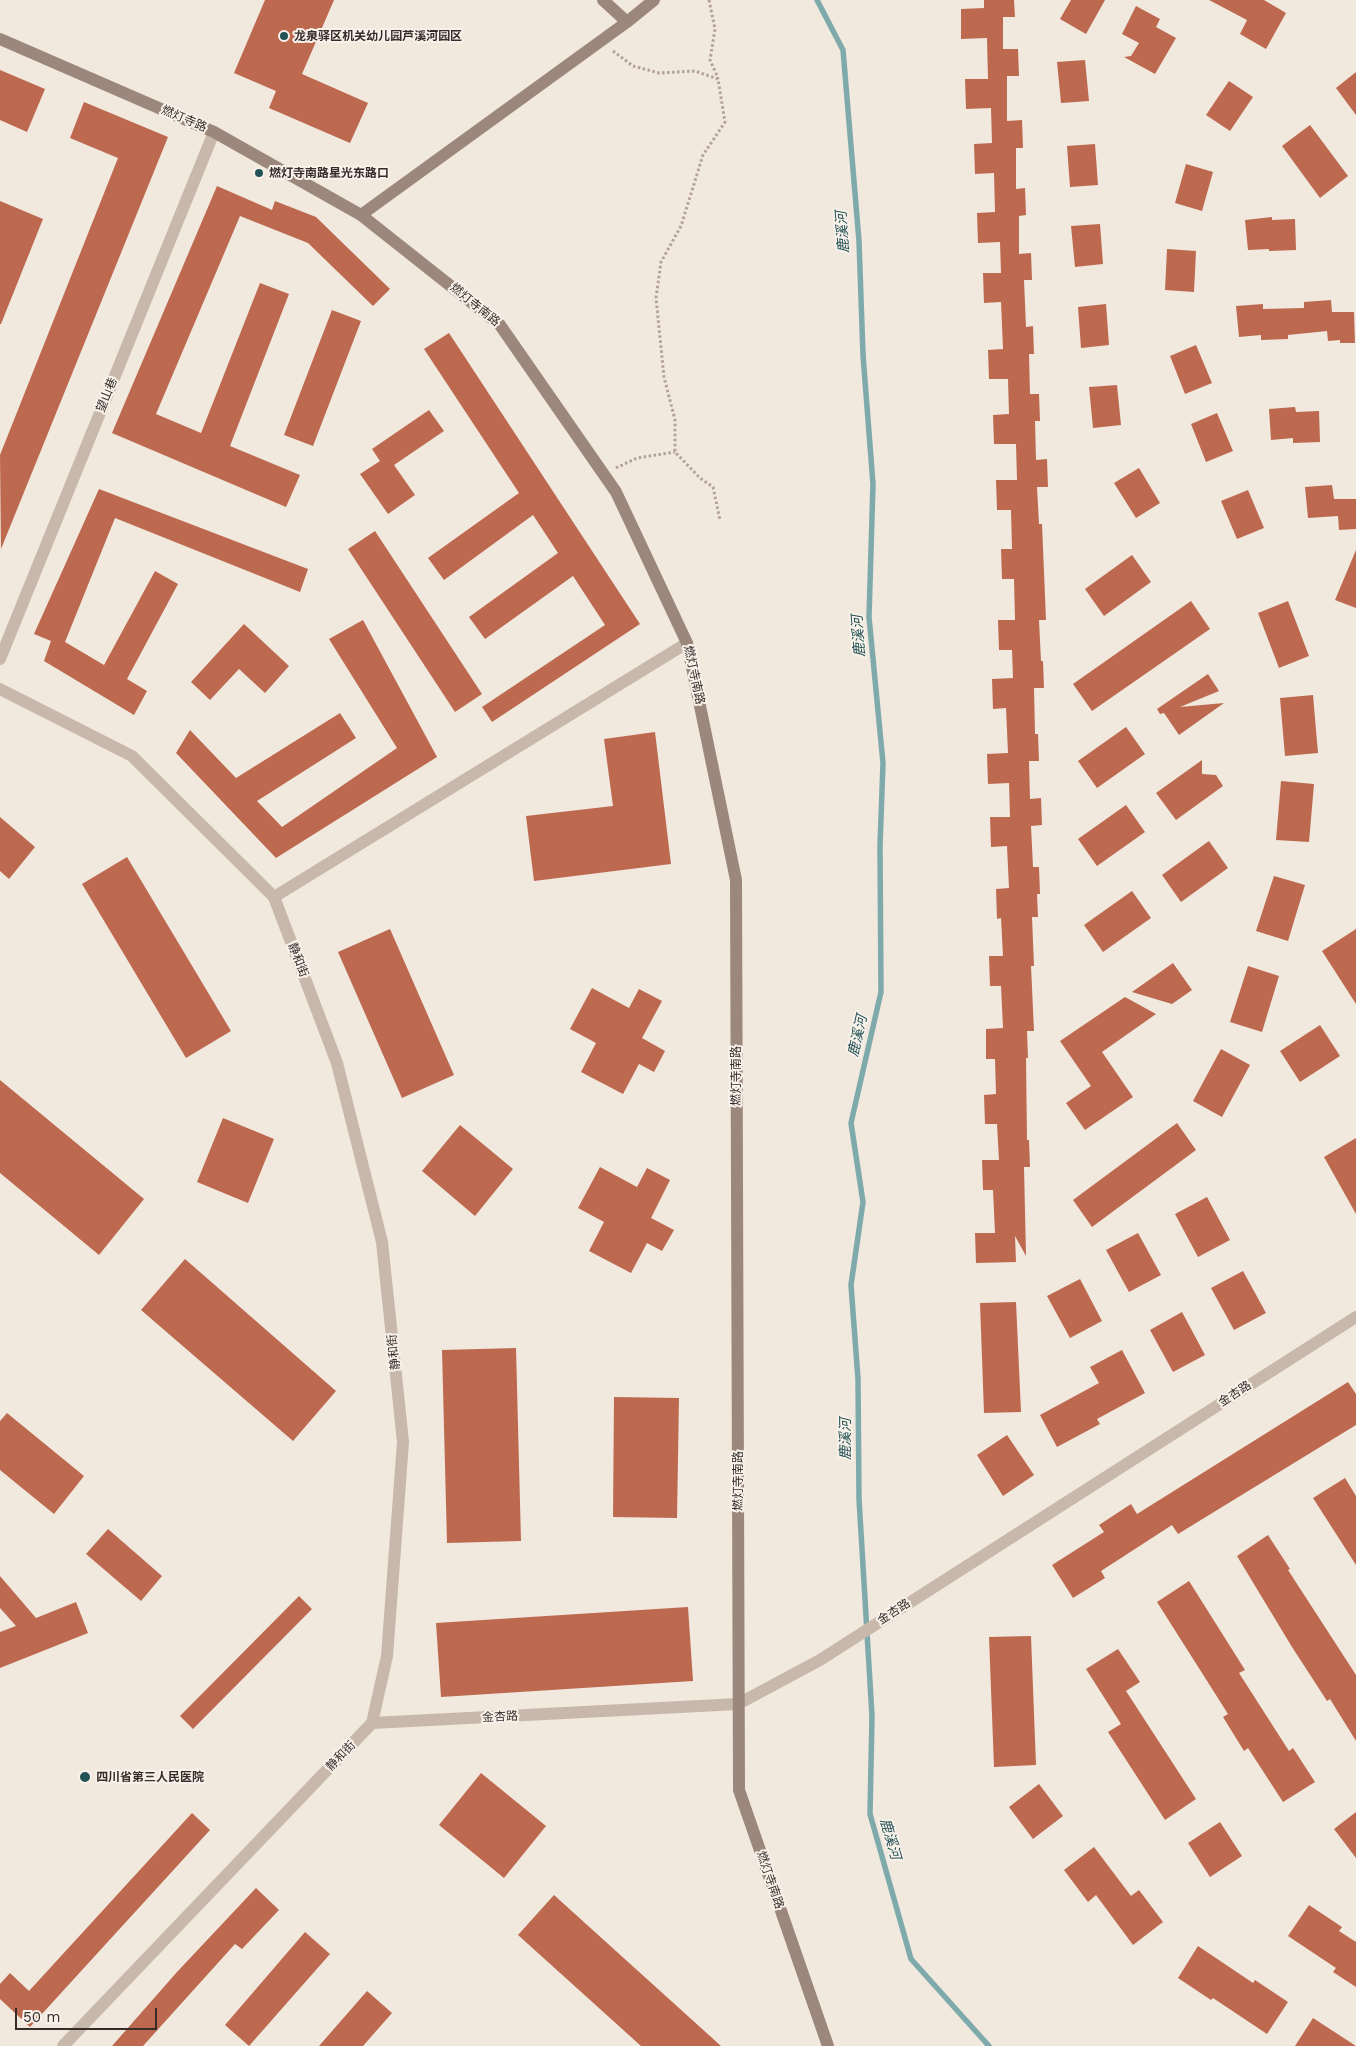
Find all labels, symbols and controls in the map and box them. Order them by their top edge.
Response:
place label: 龙泉驿区机关幼儿园芦溪河园区 [294,29,462,43]
marker: 龙泉驿区机关幼儿园芦溪河园区 [278,30,290,42]
street label: 燃灯寺路 [159,103,209,135]
place label: 燃灯寺南路星光东路口 [269,166,389,180]
marker: 燃灯寺南路星光东路口 [253,167,265,179]
water label: 鹿溪河 [833,210,853,254]
street label: 燃灯寺南路 [447,281,503,329]
street label: 望山巷 [94,376,120,414]
water label: 鹿溪河 [849,614,869,658]
street label: 燃灯寺南路 [681,644,707,706]
street label: 静和街 [285,941,311,979]
water label: 鹿溪河 [845,1014,871,1058]
street label: 燃灯寺南路 [729,1046,743,1106]
street label: 静和街 [385,1333,403,1371]
street label: 金杏路 [1216,1378,1254,1410]
water label: 鹿溪河 [838,1418,854,1460]
street label: 燃灯寺南路 [731,1451,745,1511]
street label: 金杏路 [875,1596,913,1628]
street label: 金杏路 [482,1709,518,1725]
street label: 静和街 [323,1738,359,1774]
marker: 四川省第三人民医院 [78,1770,92,1784]
place label: 四川省第三人民医院 [96,1770,204,1784]
water label: 鹿溪河 [876,1816,904,1862]
street label: 燃灯寺南路 [753,1849,787,1911]
scale bar [18,1998,160,2030]
text: 50 m [23,2008,60,2026]

